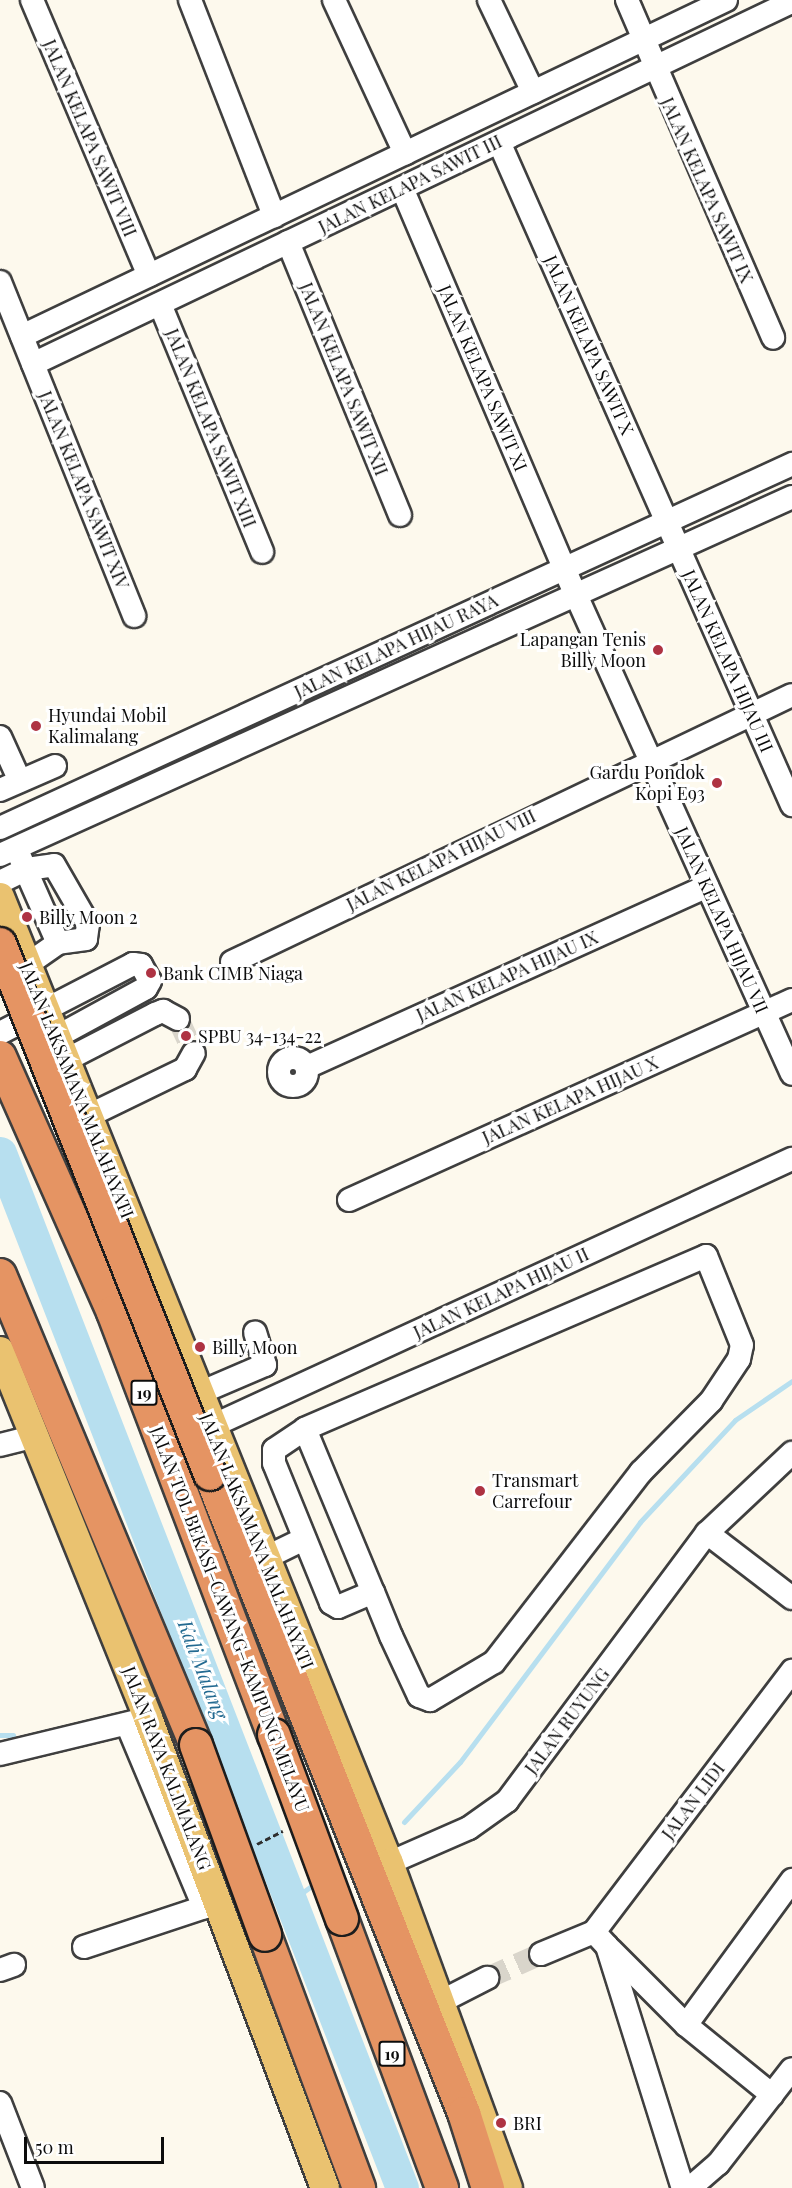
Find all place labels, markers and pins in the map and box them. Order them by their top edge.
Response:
place label: Lapangan Tenis Billy Moon [519,629,646,672]
marker: Lapangan Tenis Billy Moon [651,643,665,657]
place label: Hyundai Mobil Kalimalang [48,705,167,748]
marker: Hyundai Mobil Kalimalang [29,719,43,733]
place label: Gardu Pondok Kopi E93 [589,762,705,804]
marker: Gardu Pondok Kopi E93 [710,776,724,790]
place label: Billy Moon 2 [39,906,138,928]
marker: Billy Moon 2 [20,910,34,924]
place label: Bank CIMB Niaga [163,962,303,984]
marker: Bank CIMB Niaga [144,966,158,980]
place label: SPBU 34-134-22 [198,1025,322,1047]
marker: SPBU 34-134-22 [179,1029,193,1043]
place label: Billy Moon [212,1336,298,1358]
marker: Billy Moon [193,1340,207,1354]
place label: Transmart Carrefour [492,1470,578,1512]
marker: Transmart Carrefour [473,1484,487,1498]
place label: BRI [513,2112,542,2134]
marker: BRI [494,2116,508,2130]

